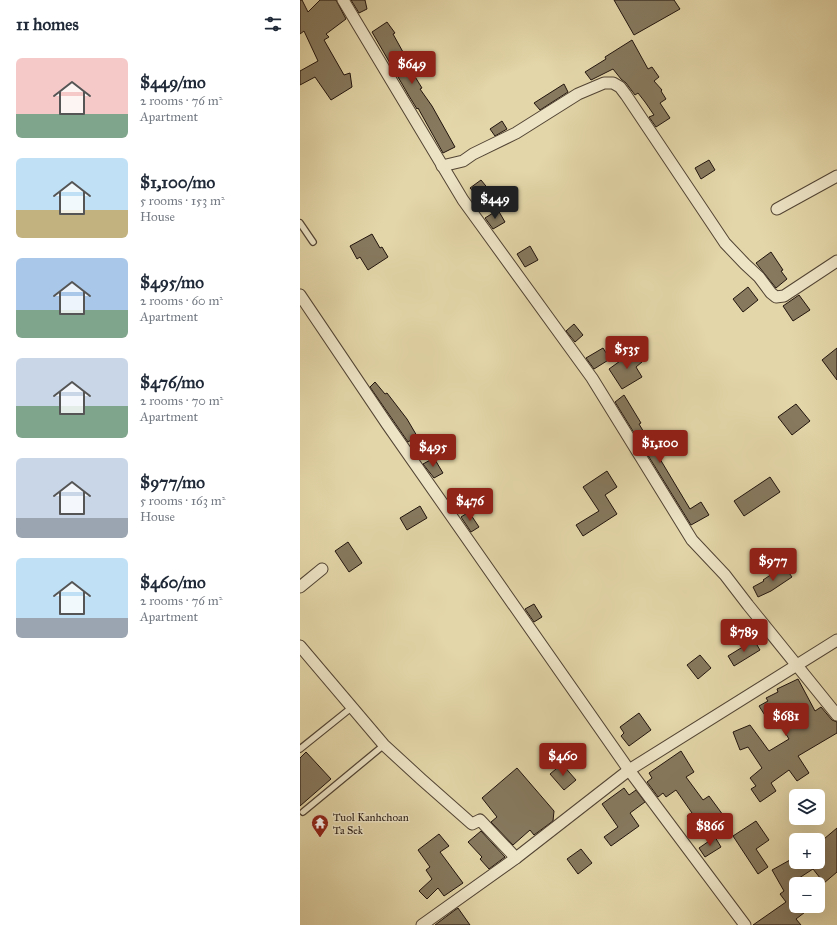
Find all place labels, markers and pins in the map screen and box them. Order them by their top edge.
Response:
pin: $649 [388,51,436,85]
pin: $449 [471,186,519,220]
pin: $535 [603,336,651,370]
pin: $1,100 [627,430,693,464]
pin: $495 [409,434,457,468]
pin: $476 [446,488,494,522]
pin: $977 [749,548,797,582]
pin: $789 [720,619,768,653]
pin: $681 [762,703,810,737]
pin: $460 [539,743,587,777]
place label: Tuol Kanhchoan Ta Sek [333,811,409,837]
temple icon: Tuol Kanhchoan Ta Sek [310,813,330,838]
pin: $866 [686,813,734,847]

